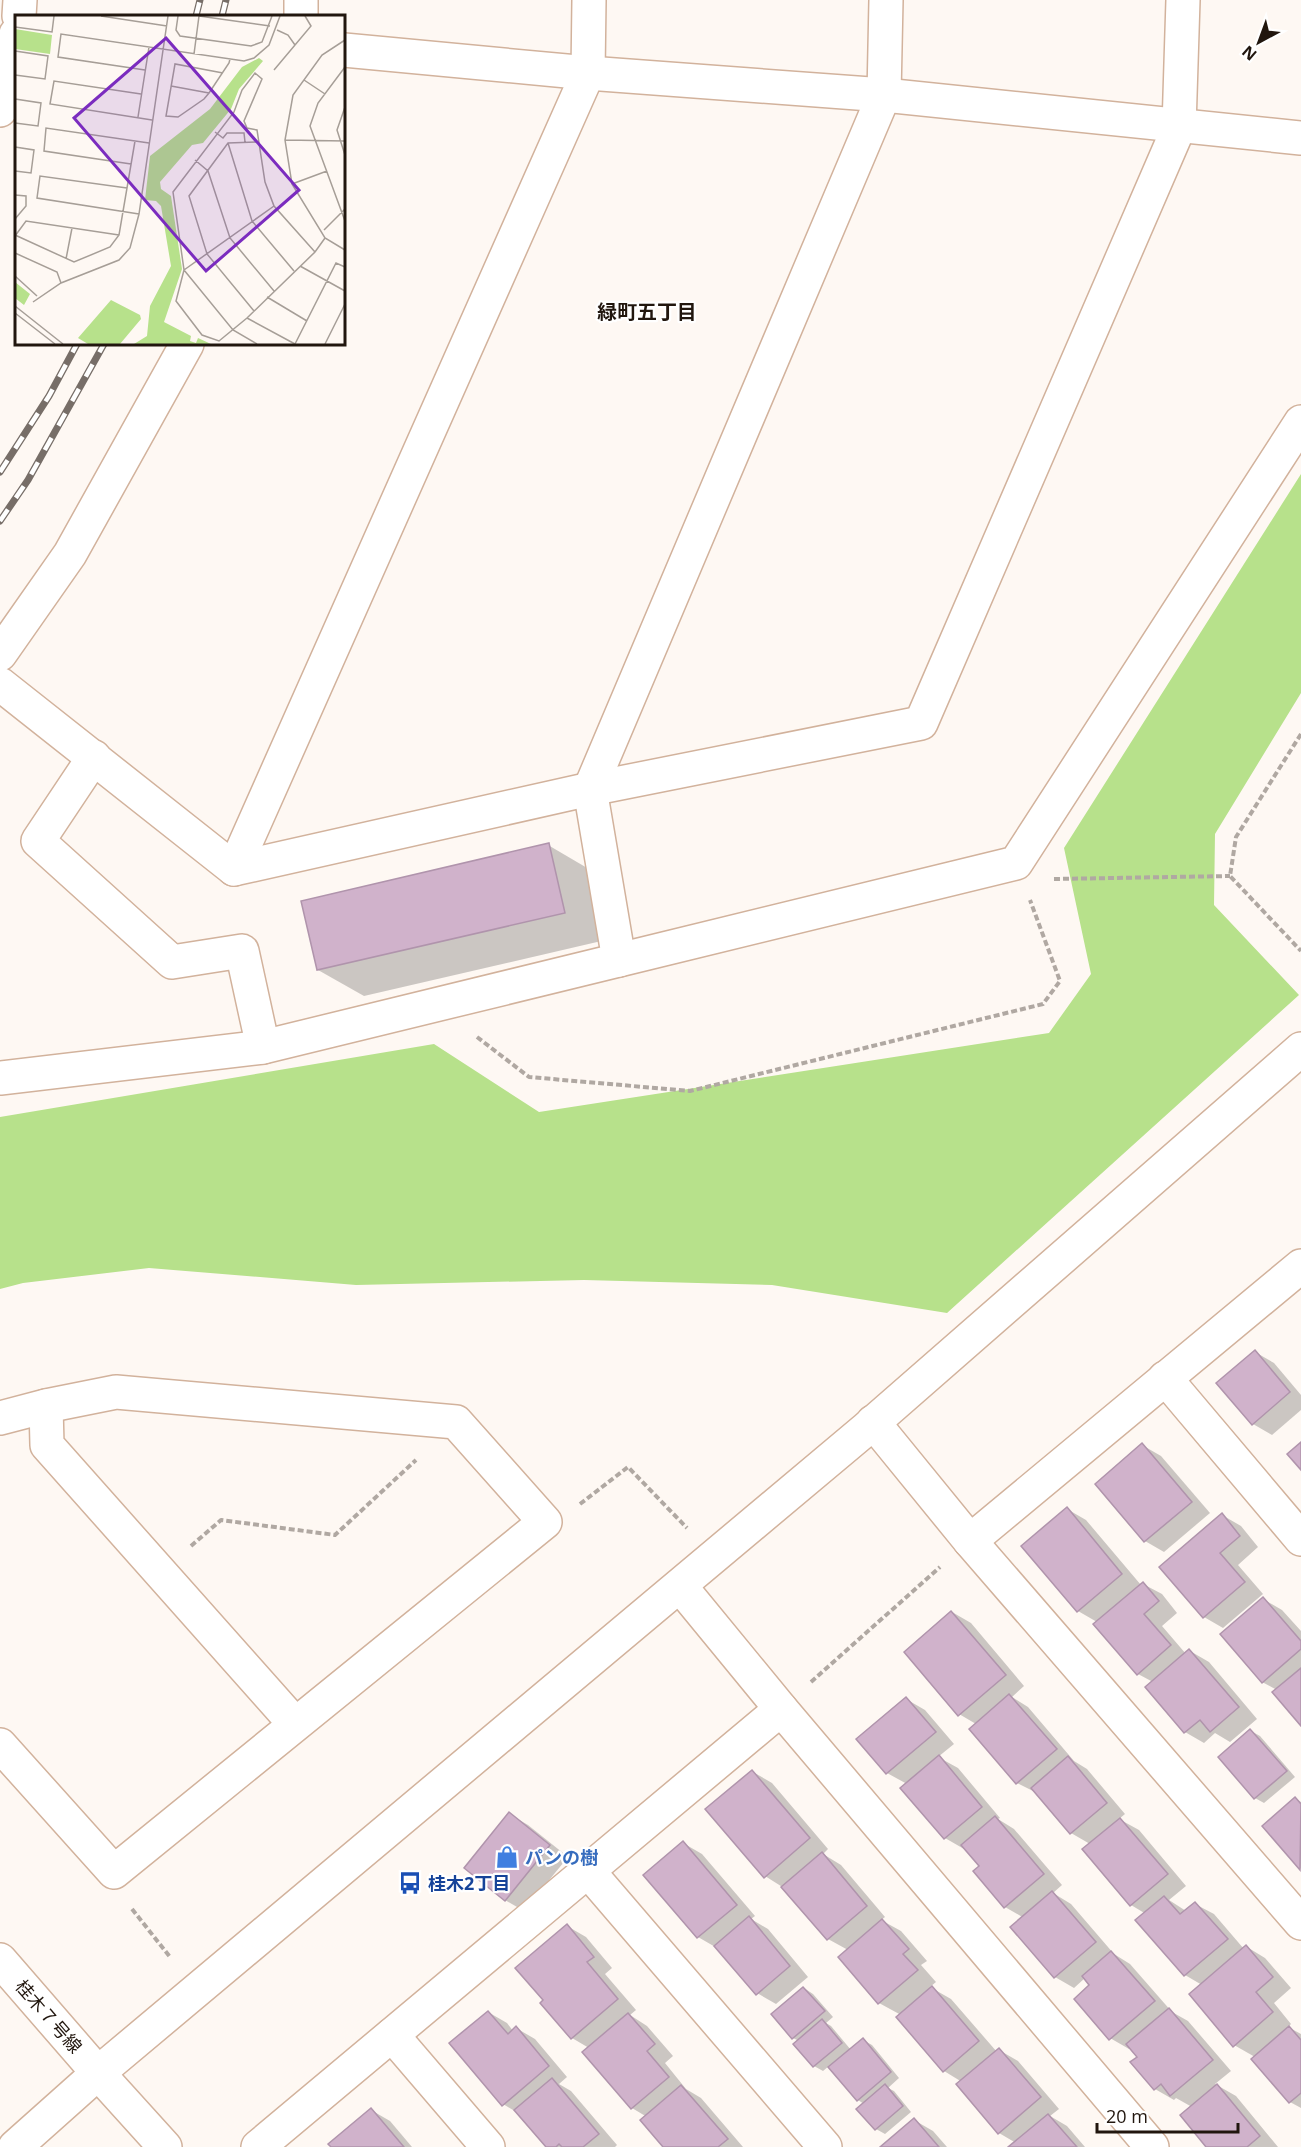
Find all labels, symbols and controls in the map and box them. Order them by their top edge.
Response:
north arrow [1229,12,1289,72]
inset map [15,15,345,345]
text: N [1237,41,1261,66]
district label: 緑町五丁目 [597,298,697,325]
shop icon: パンの樹 [494,1844,520,1870]
place label: パンの樹 [525,1845,598,1869]
bus stop icon: 桂木2丁目 [397,1870,423,1896]
place label: 桂木2丁目 [428,1871,510,1895]
street label: 桂木７号線 [10,1974,88,2058]
scale bar [1097,2096,1238,2134]
text: 20 m [1106,2104,1148,2128]

